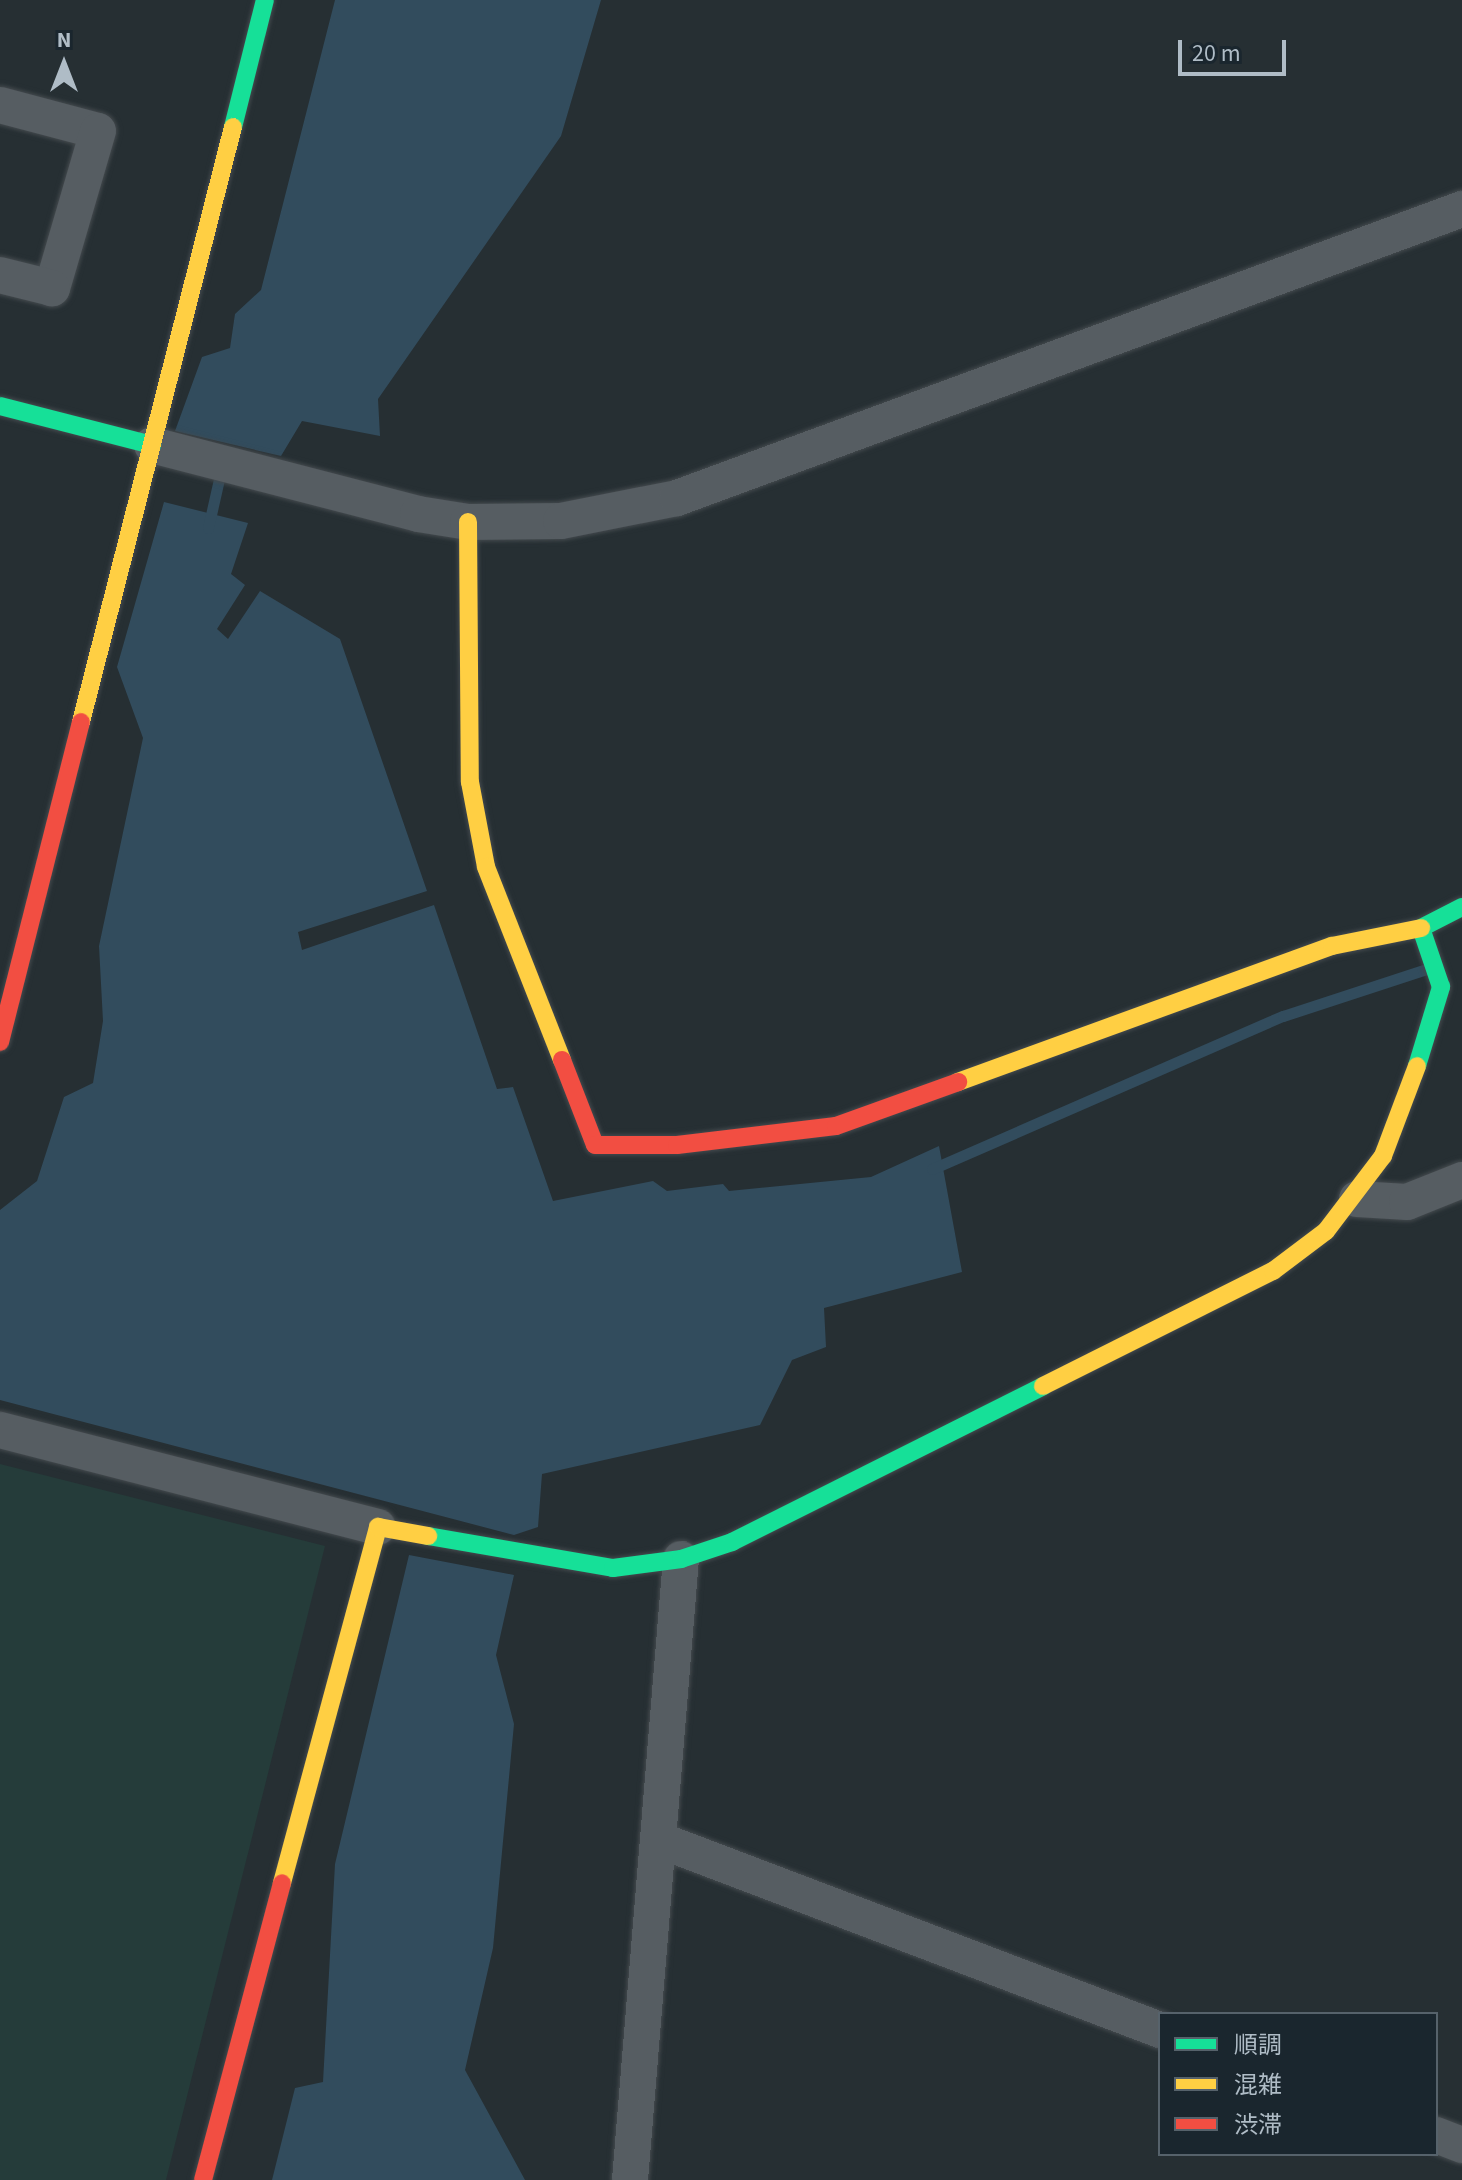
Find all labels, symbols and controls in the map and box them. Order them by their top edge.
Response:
north arrow [24,24,104,104]
text: N [57,24,71,56]
scale bar [1182,24,1290,74]
text: 20 m [1192,36,1241,71]
legend [1158,2012,1438,2156]
text: 順調 [1234,2028,1282,2063]
text: 混雑 [1234,2068,1282,2103]
text: 渋滞 [1234,2108,1282,2143]

